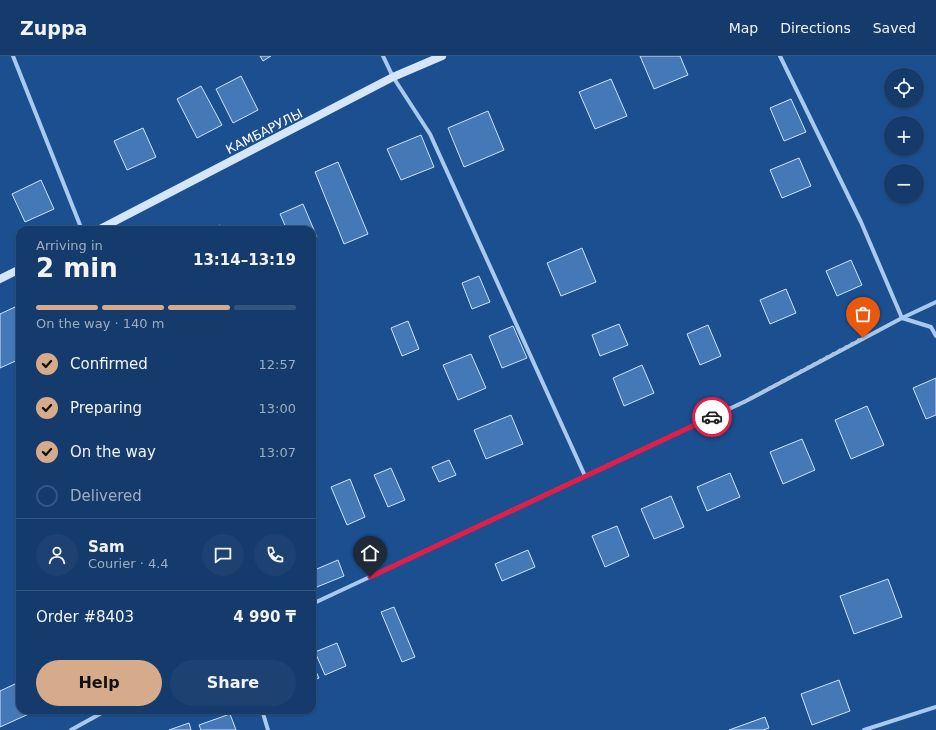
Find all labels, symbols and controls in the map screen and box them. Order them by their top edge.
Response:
text: Zuppa [20,17,87,39]
text: Map [729,20,758,36]
text: Directions [780,20,851,36]
text: Saved [873,20,916,36]
map controls [884,68,924,204]
button: locate [884,68,924,108]
street label: КАМБАРУЛЫ [223,106,305,157]
button: + [884,116,924,156]
button: − [884,164,924,204]
text: Arriving in [36,238,103,253]
text: 13:14–13:19 [193,251,296,269]
text: 2 min [36,253,118,283]
pin [846,297,880,338]
icon: bag [852,303,874,325]
text: On the way · 140 m [36,316,164,331]
icon: check [36,353,58,375]
text: Confirmed [70,355,148,373]
text: 12:57 [259,357,296,372]
icon: check [36,397,58,419]
courier [692,397,732,437]
text: Preparing [70,399,142,417]
text: 13:00 [259,401,296,416]
icon: car [701,406,723,428]
icon: check [36,441,58,463]
text: On the way [70,443,156,461]
text: 13:07 [259,445,296,460]
text: Delivered [70,487,142,505]
button: person [36,534,78,576]
button: chat [202,534,244,576]
button: phone [254,534,296,576]
pin [353,536,387,577]
text: Sam [88,538,125,556]
icon: home [359,542,381,564]
text: Courier · 4.4 [88,556,169,571]
text: Order #8403 [36,608,134,626]
text: 4 990 ₸ [233,608,296,626]
button: Help [36,660,162,706]
button: Share [170,660,296,706]

